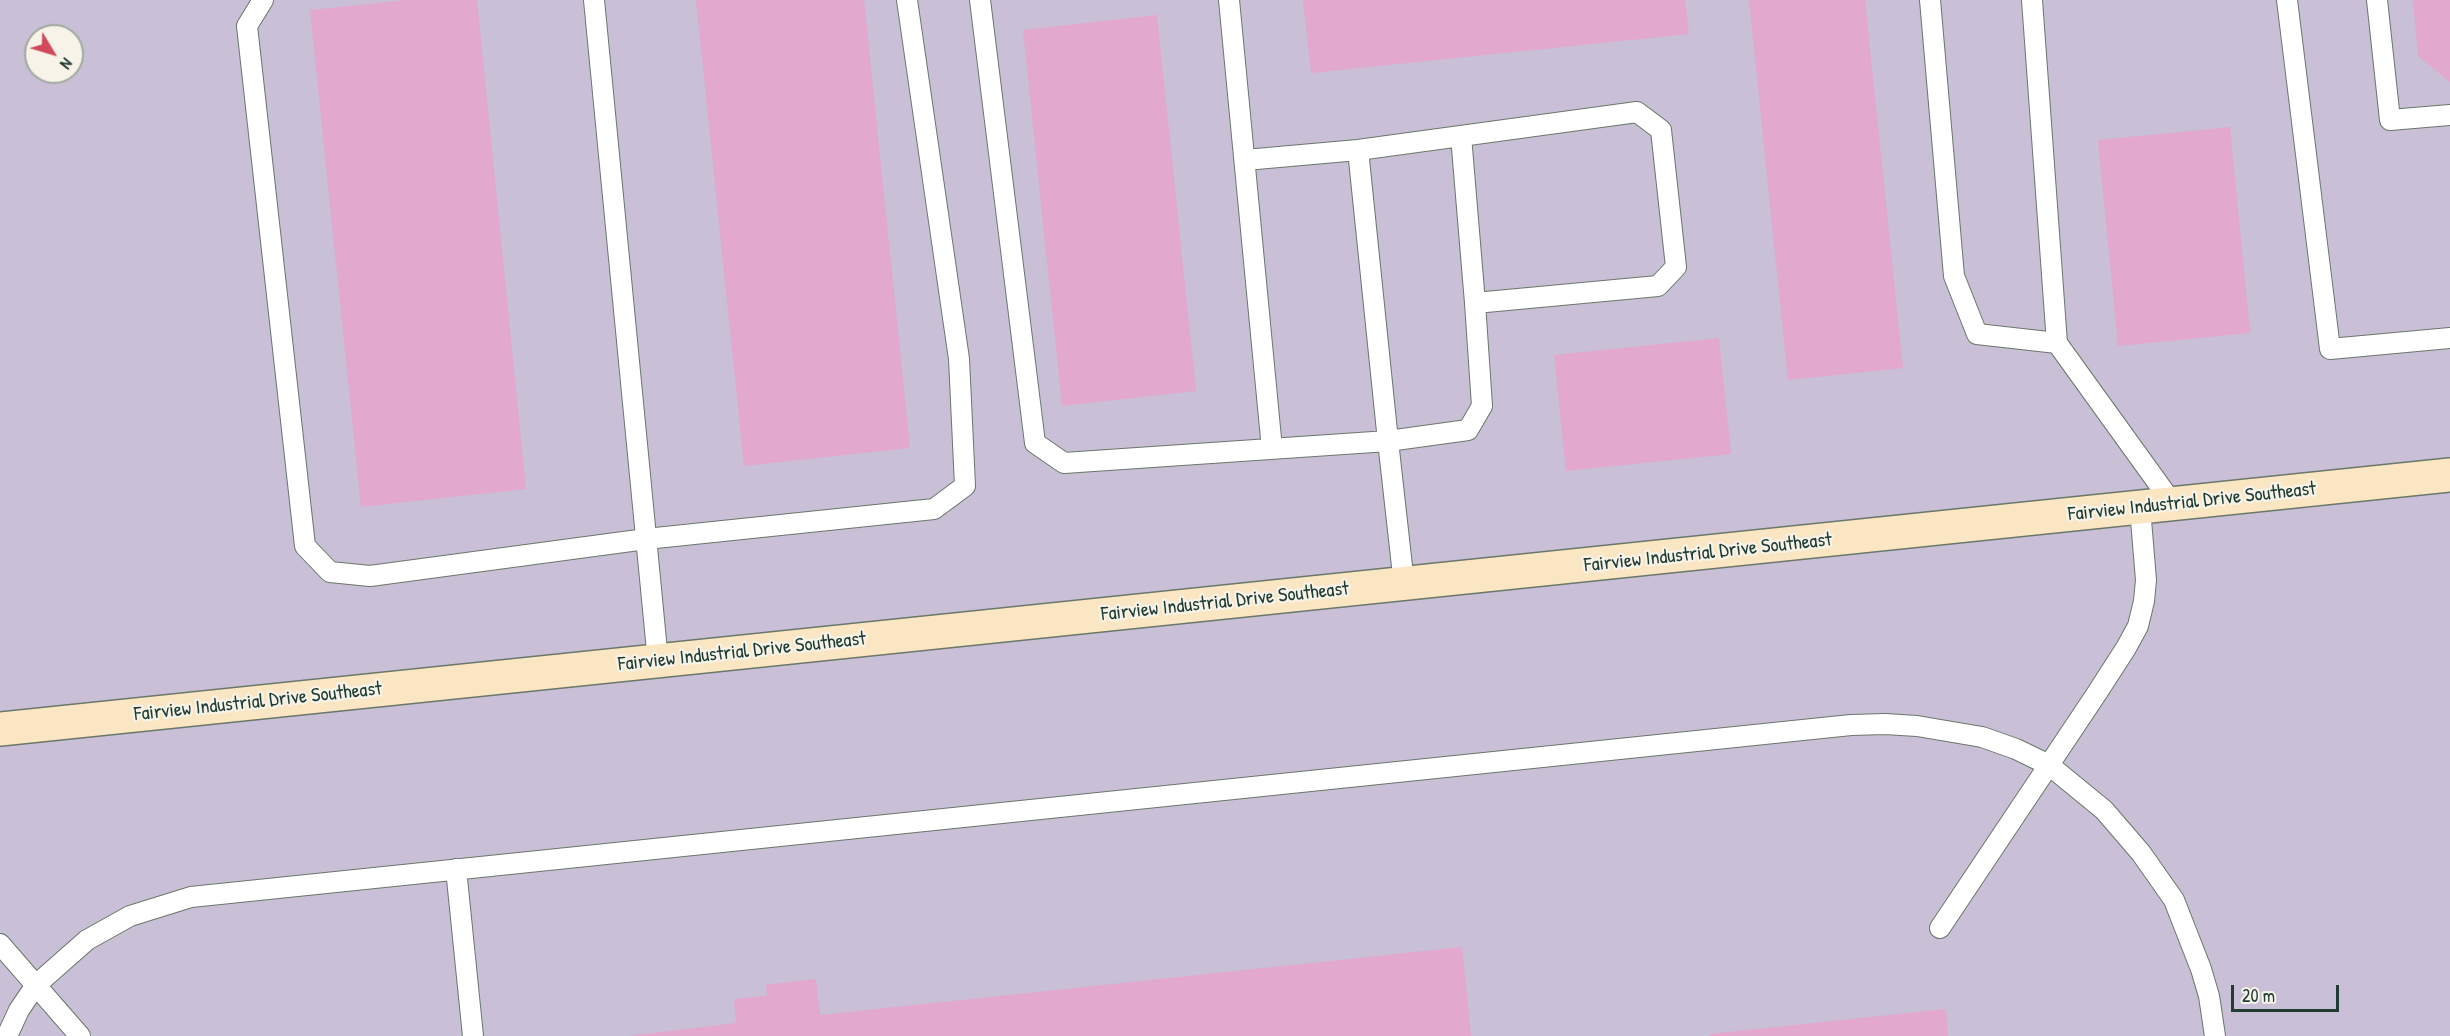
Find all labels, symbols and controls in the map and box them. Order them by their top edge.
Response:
north arrow [24,24,84,84]
text: N [55,54,78,74]
street label: Fairview Industrial Drive Southeast [2067,477,2317,527]
street label: Fairview Industrial Drive Southeast [1583,528,1833,578]
street label: Fairview Industrial Drive Southeast [1100,577,1350,627]
street label: Fairview Industrial Drive Southeast [617,627,867,677]
street label: Fairview Industrial Drive Southeast [133,677,383,727]
scale bar [2234,973,2342,1011]
text: 20 m [2242,983,2275,1008]

